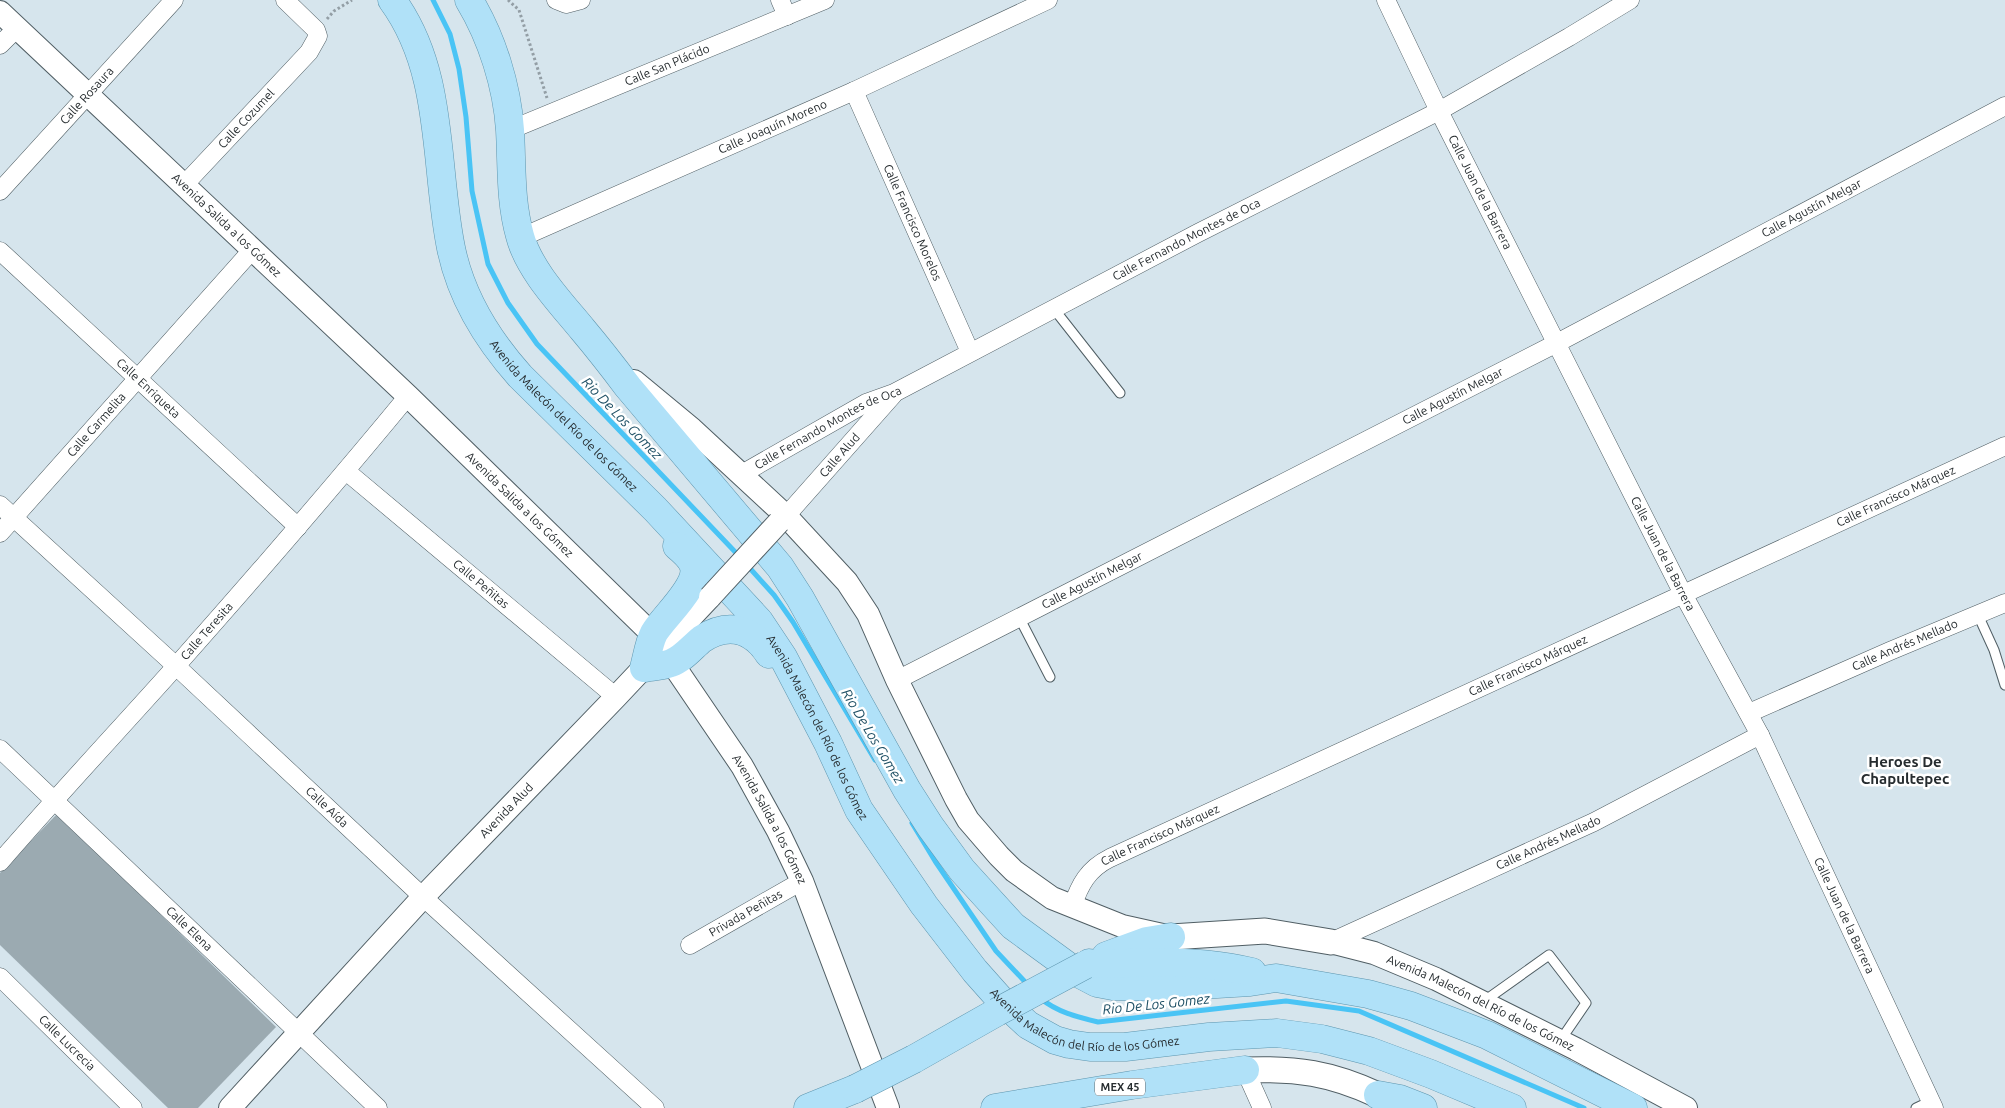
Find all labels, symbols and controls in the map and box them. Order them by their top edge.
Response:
street label: Calle San Plácido [623,41,711,88]
street label: Calle Rosaura [57,64,116,127]
street label: Calle Cozumel [215,86,277,151]
street label: Calle Joaquín Moreno [716,97,829,156]
street label: Calle Juan de la Barrera [1446,133,1515,251]
street label: Calle Francisco Morelos [881,162,944,283]
street label: Avenida Salida a los Gómez [170,170,284,280]
street label: Calle Agustín Melgar [1759,176,1864,240]
street label: Calle Fernando Montes de Oca [1110,196,1262,283]
street label: Avenida Malecón del Río de los Gómez [488,337,641,494]
street label: Calle Enriqueta [114,355,183,420]
street label: Calle Agustín Melgar [1400,365,1505,427]
water label: Rio De Los Gomez [579,374,666,463]
street label: Calle Fernando Montes de Oca [752,383,903,471]
street label: Calle Carmelita [64,390,128,459]
street label: Calle Alud [816,430,862,480]
street label: Avenida Salida a los Gómez [463,449,577,560]
street label: Calle Francisco Márquez [1834,463,1957,529]
street label: Calle Juan de la Barrera [1629,494,1698,613]
street label: Calle Agustín Melgar [1039,549,1145,611]
street label: Calle Peñitas [451,557,512,611]
street label: Calle Teresita [178,600,235,662]
street label: Calle Andrés Mellado [1850,616,1960,673]
street label: Calle Francisco Márquez [1466,632,1590,698]
street label: Avenida Malecón del Río de los Gómez [764,633,871,823]
water label: Rio De Los Gomez [838,686,908,787]
street label: Avenida Salida a los Gómez [730,752,810,886]
district label: Heroes De Chapultepec [1861,753,1949,787]
street label: Avenida Alud [477,780,535,840]
street label: Calle Aída [303,784,351,830]
street label: Calle Francisco Márquez [1098,801,1222,868]
street label: Calle Andrés Mellado [1494,813,1603,872]
street label: Calle Juan de la Barrera [1812,855,1877,975]
street label: Privada Peñitas [706,887,784,939]
street label: Calle Elena [164,903,215,953]
street label: Avenida Malecón del Río de los Gómez [1385,952,1577,1053]
street label: Avenida Malecón del Río de los Gómez [988,986,1181,1053]
water label: Rio De Los Gomez [1102,990,1211,1018]
street label: Calle Lucrecia [37,1012,98,1073]
road number: MEX 45 [1095,1078,1145,1096]

